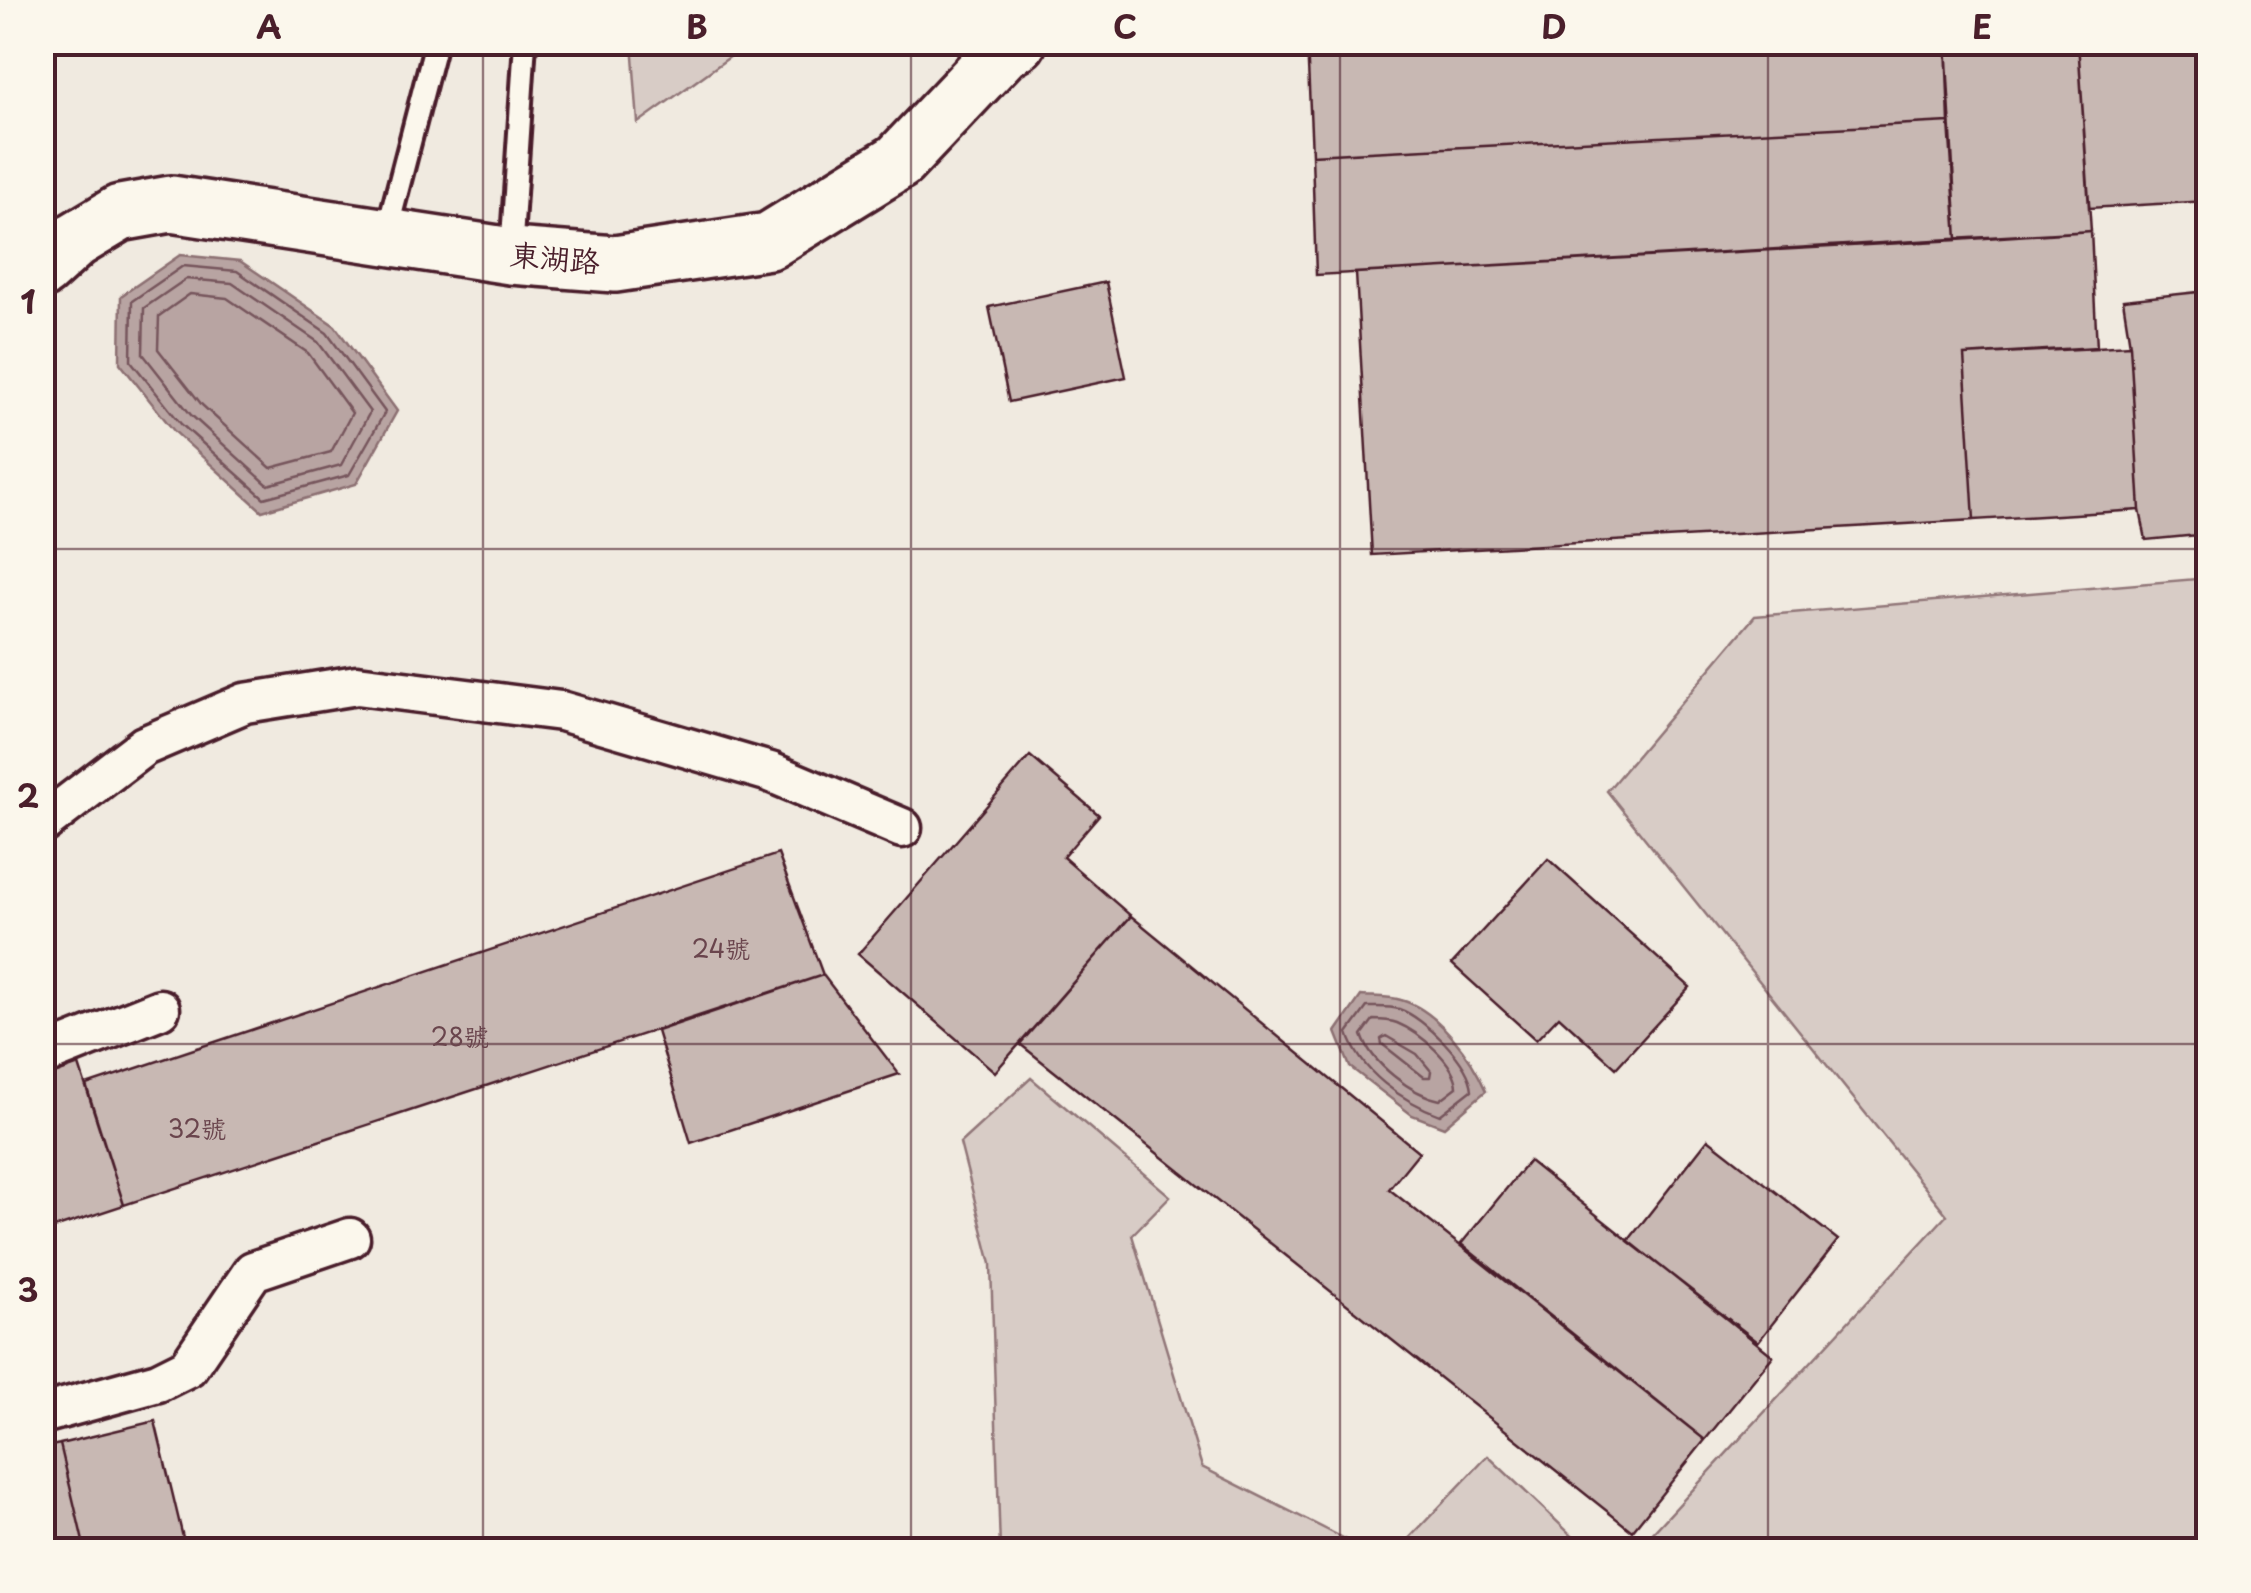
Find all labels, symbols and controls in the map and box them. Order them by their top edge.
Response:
text: A [256,2,282,50]
text: B [686,2,708,50]
text: C [1113,2,1137,50]
text: D [1541,2,1567,50]
text: E [1972,2,1992,50]
street label: 東湖路 [508,230,602,283]
text: 1 [20,277,36,325]
text: 2 [17,771,39,819]
house number: 24號 [692,929,750,967]
house number: 28號 [431,1017,489,1055]
house number: 32號 [168,1109,226,1147]
text: 3 [18,1265,38,1313]

